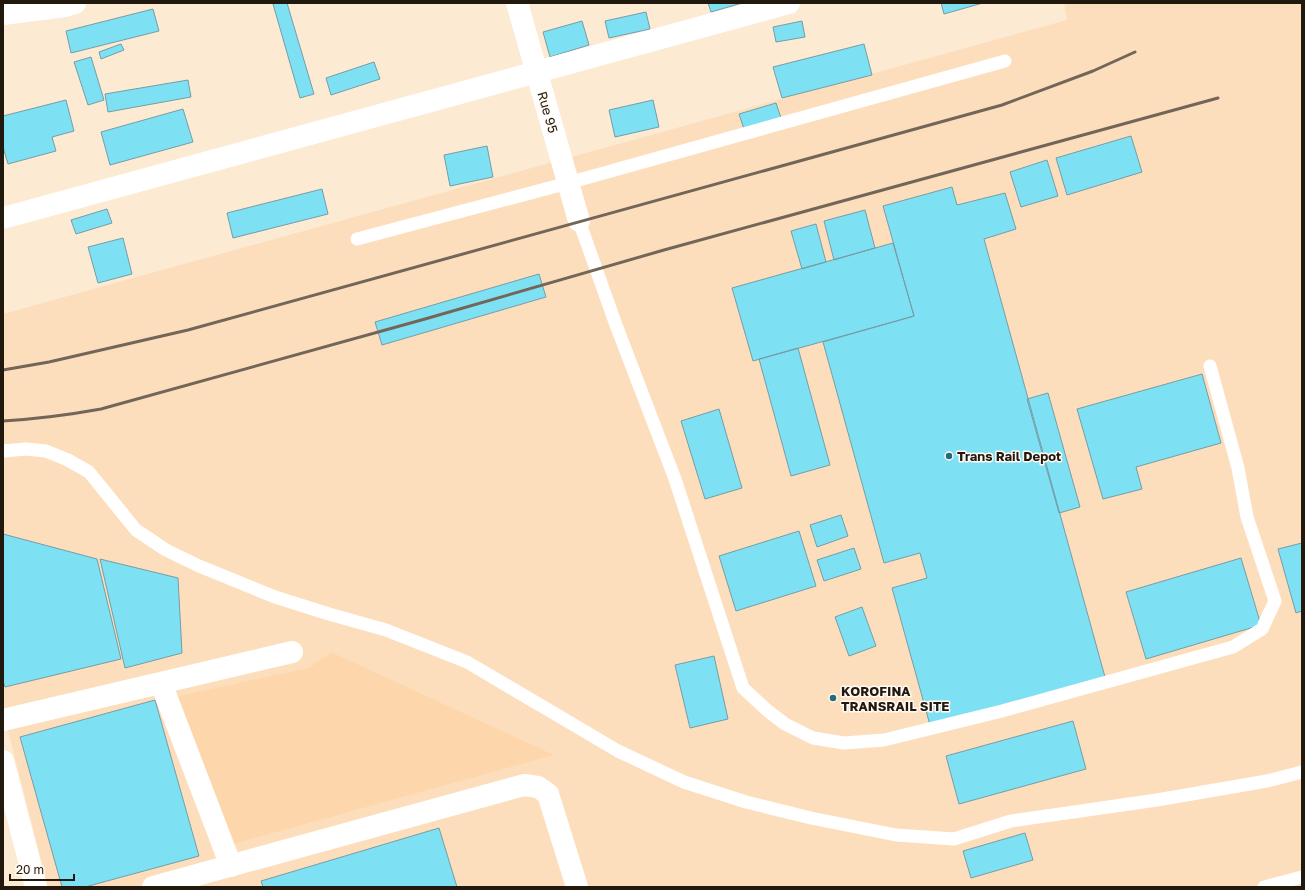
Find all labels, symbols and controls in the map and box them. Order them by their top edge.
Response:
street label: Rue 95 [534,89,562,135]
place label: Trans Rail Depot [957,448,1061,464]
marker: Trans Rail Depot [944,451,954,461]
place label: KOROFINA TRANSRAIL SITE [841,683,949,714]
marker: KOROFINA TRANSRAIL SITE [828,693,838,703]
scale bar [10,856,74,882]
text: 20 m [16,862,44,877]

